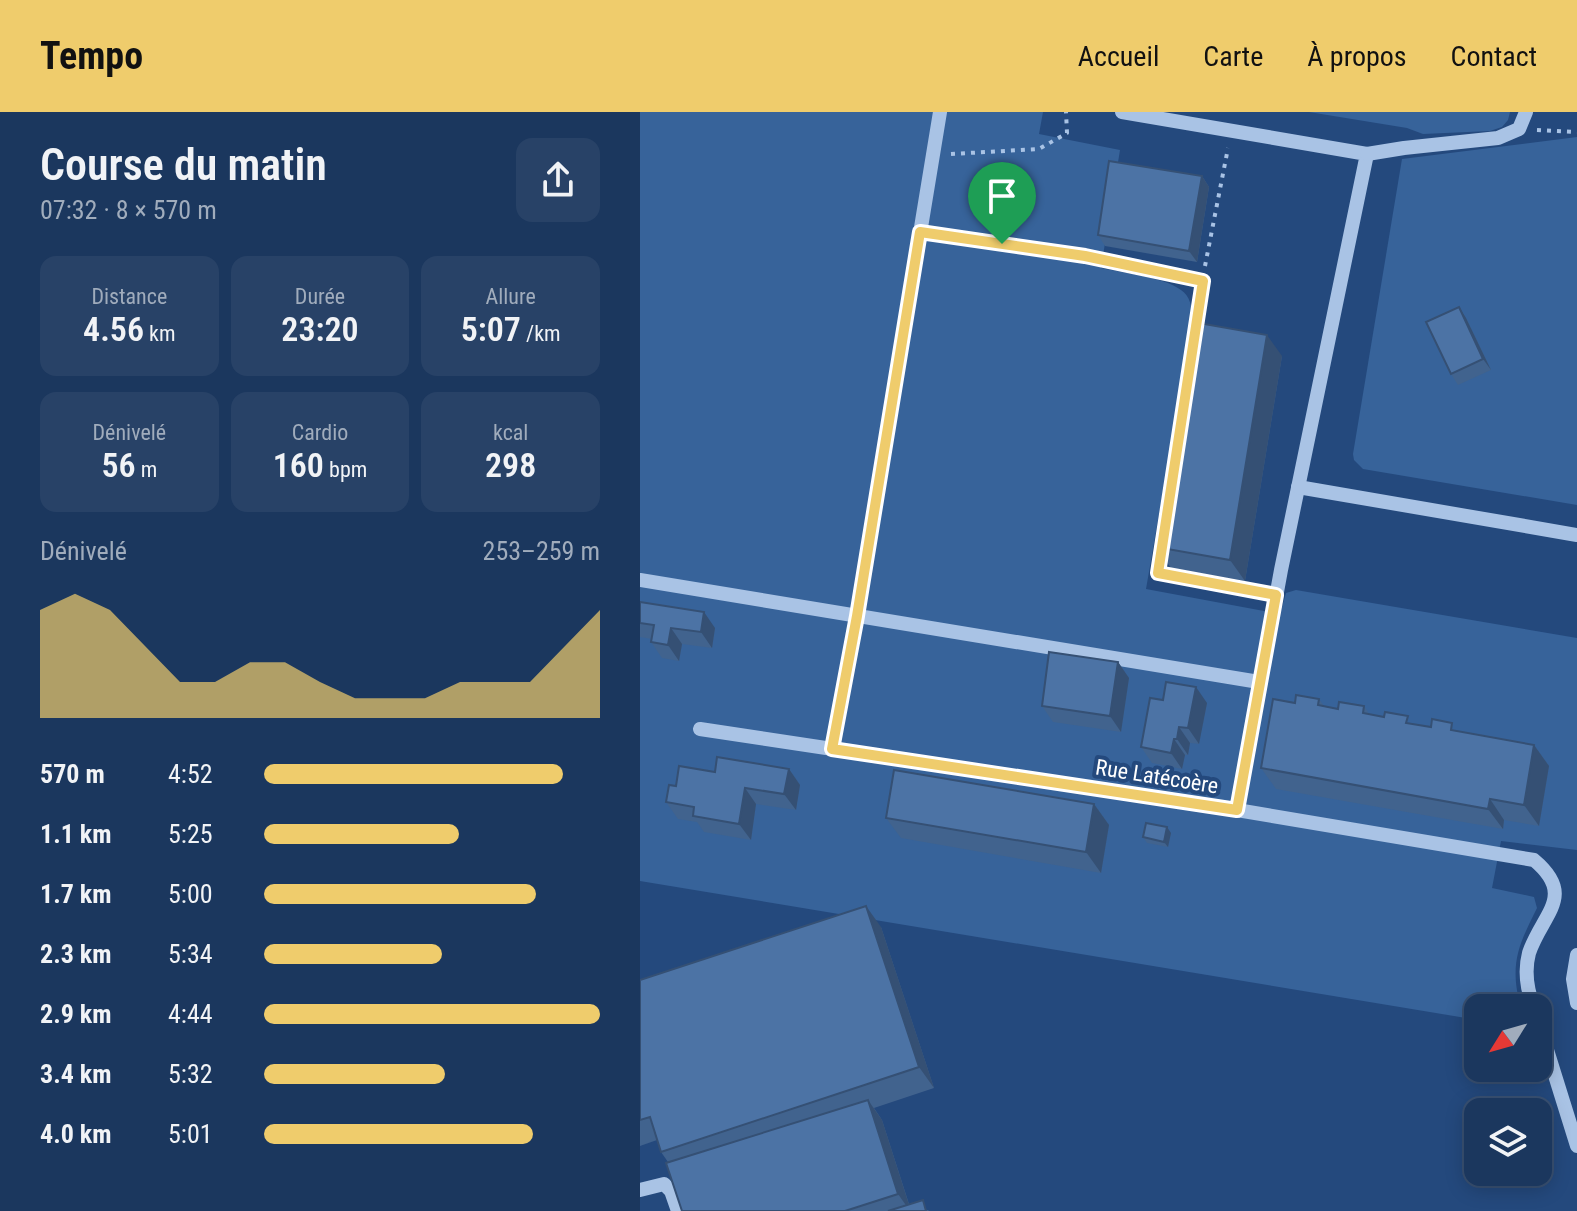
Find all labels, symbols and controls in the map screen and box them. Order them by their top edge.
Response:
text: Tempo [40,34,143,78]
text: Accueil [1078,40,1159,73]
text: Carte [1203,40,1263,73]
text: À propos [1307,40,1407,73]
text: Contact [1451,40,1537,73]
button: share [516,138,600,222]
text: Course du matin [40,139,327,191]
pin [968,162,1036,244]
icon: arrive [980,174,1024,218]
text: 07:32 · 8 × 570 m [40,195,217,225]
text: Distance [91,284,167,309]
text: Durée [295,284,345,309]
text: Allure [486,284,536,309]
text: 4.56 [83,309,144,349]
text: 23:20 [281,309,359,349]
text: 5:07 [461,309,521,349]
text: km [144,321,176,346]
text: /km [521,321,561,346]
text: Dénivelé [93,420,166,445]
text: Cardio [292,420,348,445]
text: kcal [493,420,528,445]
text: 56 [101,445,136,485]
text: 160 [273,445,324,485]
text: 298 [485,445,536,485]
text: m [136,457,157,482]
text: bpm [324,457,367,482]
text: Dénivelé [40,536,127,566]
text: 253–259 m [483,536,600,566]
street label: Rue Latécoère [1094,754,1220,799]
text: 570 m [40,759,105,789]
text: 4:52 [168,759,213,789]
text: 1.1 km [40,819,112,849]
text: 5:25 [168,819,213,849]
text: 1.7 km [40,879,112,909]
text: 5:00 [168,879,213,909]
text: 2.3 km [40,939,112,969]
text: 5:34 [168,939,213,969]
north arrow [1464,994,1552,1082]
map controls [1464,994,1552,1186]
text: 2.9 km [40,999,112,1029]
text: 4:44 [168,999,213,1029]
text: 3.4 km [40,1059,112,1089]
text: 5:32 [168,1059,213,1089]
button: layers [1464,1098,1552,1186]
text: 4.0 km [40,1119,112,1149]
text: 5:01 [168,1119,213,1149]

